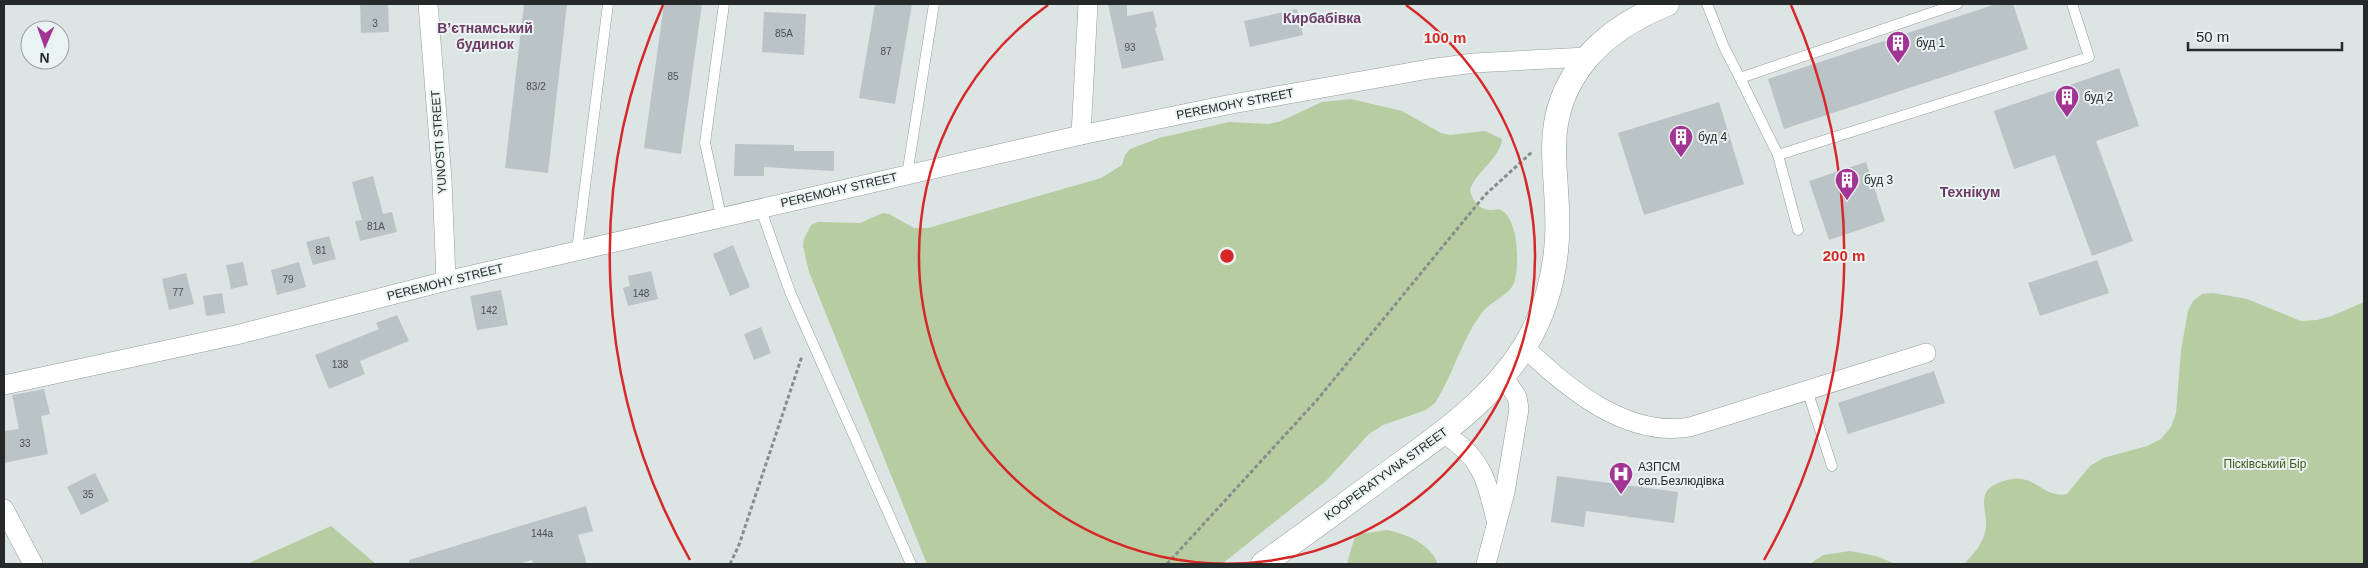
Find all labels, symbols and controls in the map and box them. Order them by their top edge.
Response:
district label: Кирбабівка [1283,10,1361,26]
house number: 3 [372,18,378,29]
north arrow [20,20,70,70]
district label: В’єтнамський будинок [437,20,533,52]
scale bar [2188,20,2342,52]
house number: 85А [775,28,793,39]
text: 50 m [2196,28,2229,45]
text: 100 m [1424,29,1466,46]
building icon: буд 1 [1885,30,1911,64]
place label: буд 1 [1916,36,1946,50]
house number: 93 [1124,42,1136,53]
house number: 87 [880,46,892,57]
text: N [39,50,50,66]
house number: 85 [667,71,679,82]
house number: 83/2 [526,81,546,92]
building icon: буд 2 [2054,84,2080,118]
street label: PEREMOHY STREET [1175,86,1295,122]
street label: YUNOSTI STREET [428,89,450,194]
place label: буд 2 [2084,90,2114,104]
building icon: буд 4 [1668,124,1694,158]
place label: буд 4 [1698,130,1728,144]
building icon: буд 3 [1834,167,1860,201]
street label: PEREMOHY STREET [779,170,899,210]
place label: буд 3 [1864,173,1894,187]
district label: Технікум [1940,184,2000,200]
house number: 81А [367,221,385,232]
house number: 81 [315,245,327,256]
centre of rings [1218,247,1236,265]
text: 200 m [1823,247,1865,264]
street label: PEREMOHY STREET [386,261,505,303]
house number: 79 [282,274,294,285]
house number: 77 [172,287,184,298]
house number: 148 [633,288,650,299]
house number: 142 [481,305,498,316]
house number: 138 [332,359,349,370]
street label: KOOPERATYVNA STREET [1322,424,1451,523]
house number: 33 [19,438,31,449]
park label: Пісківський Бір [2224,457,2307,471]
place label: АЗПСМ сел.Безлюдівка [1638,460,1725,488]
hospital icon: АЗПСМ сел.Безлюдівка [1608,461,1634,495]
house number: 35 [82,489,94,500]
house number: 144а [531,528,554,539]

